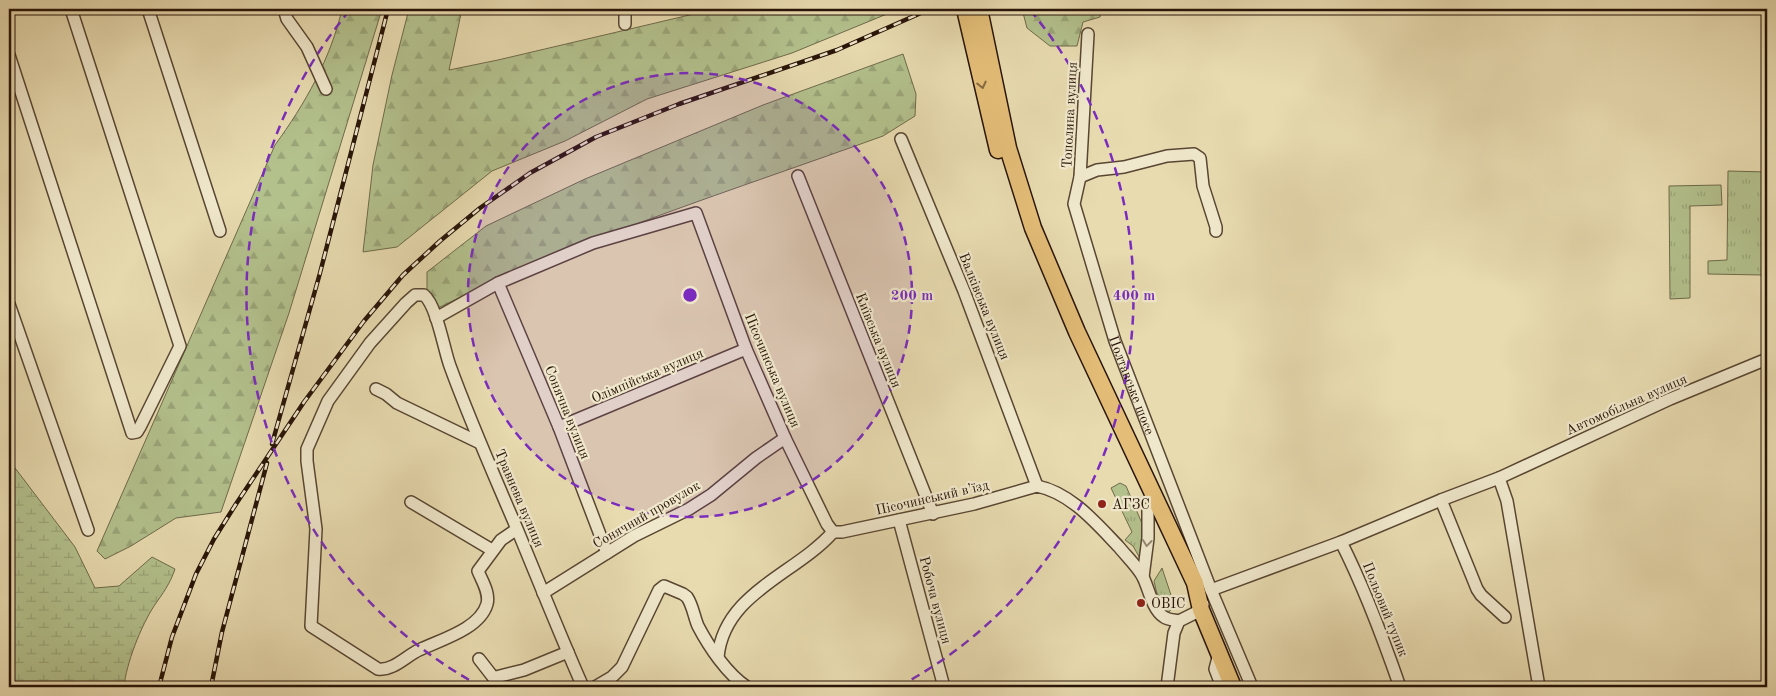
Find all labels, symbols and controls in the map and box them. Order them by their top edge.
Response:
street label: Тополина вулиця [1060,61,1080,169]
one-way arrow [976,81,987,90]
street label: Валківська вулиця [956,251,1012,362]
centre of rings [681,286,699,304]
text: 200 m [891,289,933,304]
text: 400 m [1113,289,1155,304]
street label: Київська вулиця [853,291,903,390]
street label: Пісочинська вулиця [742,311,803,430]
street label: Полтавське шосе [1106,334,1156,437]
street label: Олімпійська вулиця [589,346,705,406]
street label: Сонячна вулиця [542,364,592,461]
street label: Автомобільна вулиця [1564,372,1689,438]
street label: Травнева вулиця [492,447,546,550]
street label: Пісочинський в’їзд [874,478,990,518]
street label: Сонячний провулок [591,479,702,551]
marker: АГЗС [1096,498,1108,510]
place label: АГЗС [1112,498,1150,512]
one-way arrow [1142,539,1153,547]
street label: Робоча вулиця [917,555,953,646]
street label: Польовий тупик [1360,560,1410,659]
marker: ОВІС [1135,597,1147,609]
place label: ОВІС [1151,597,1185,611]

